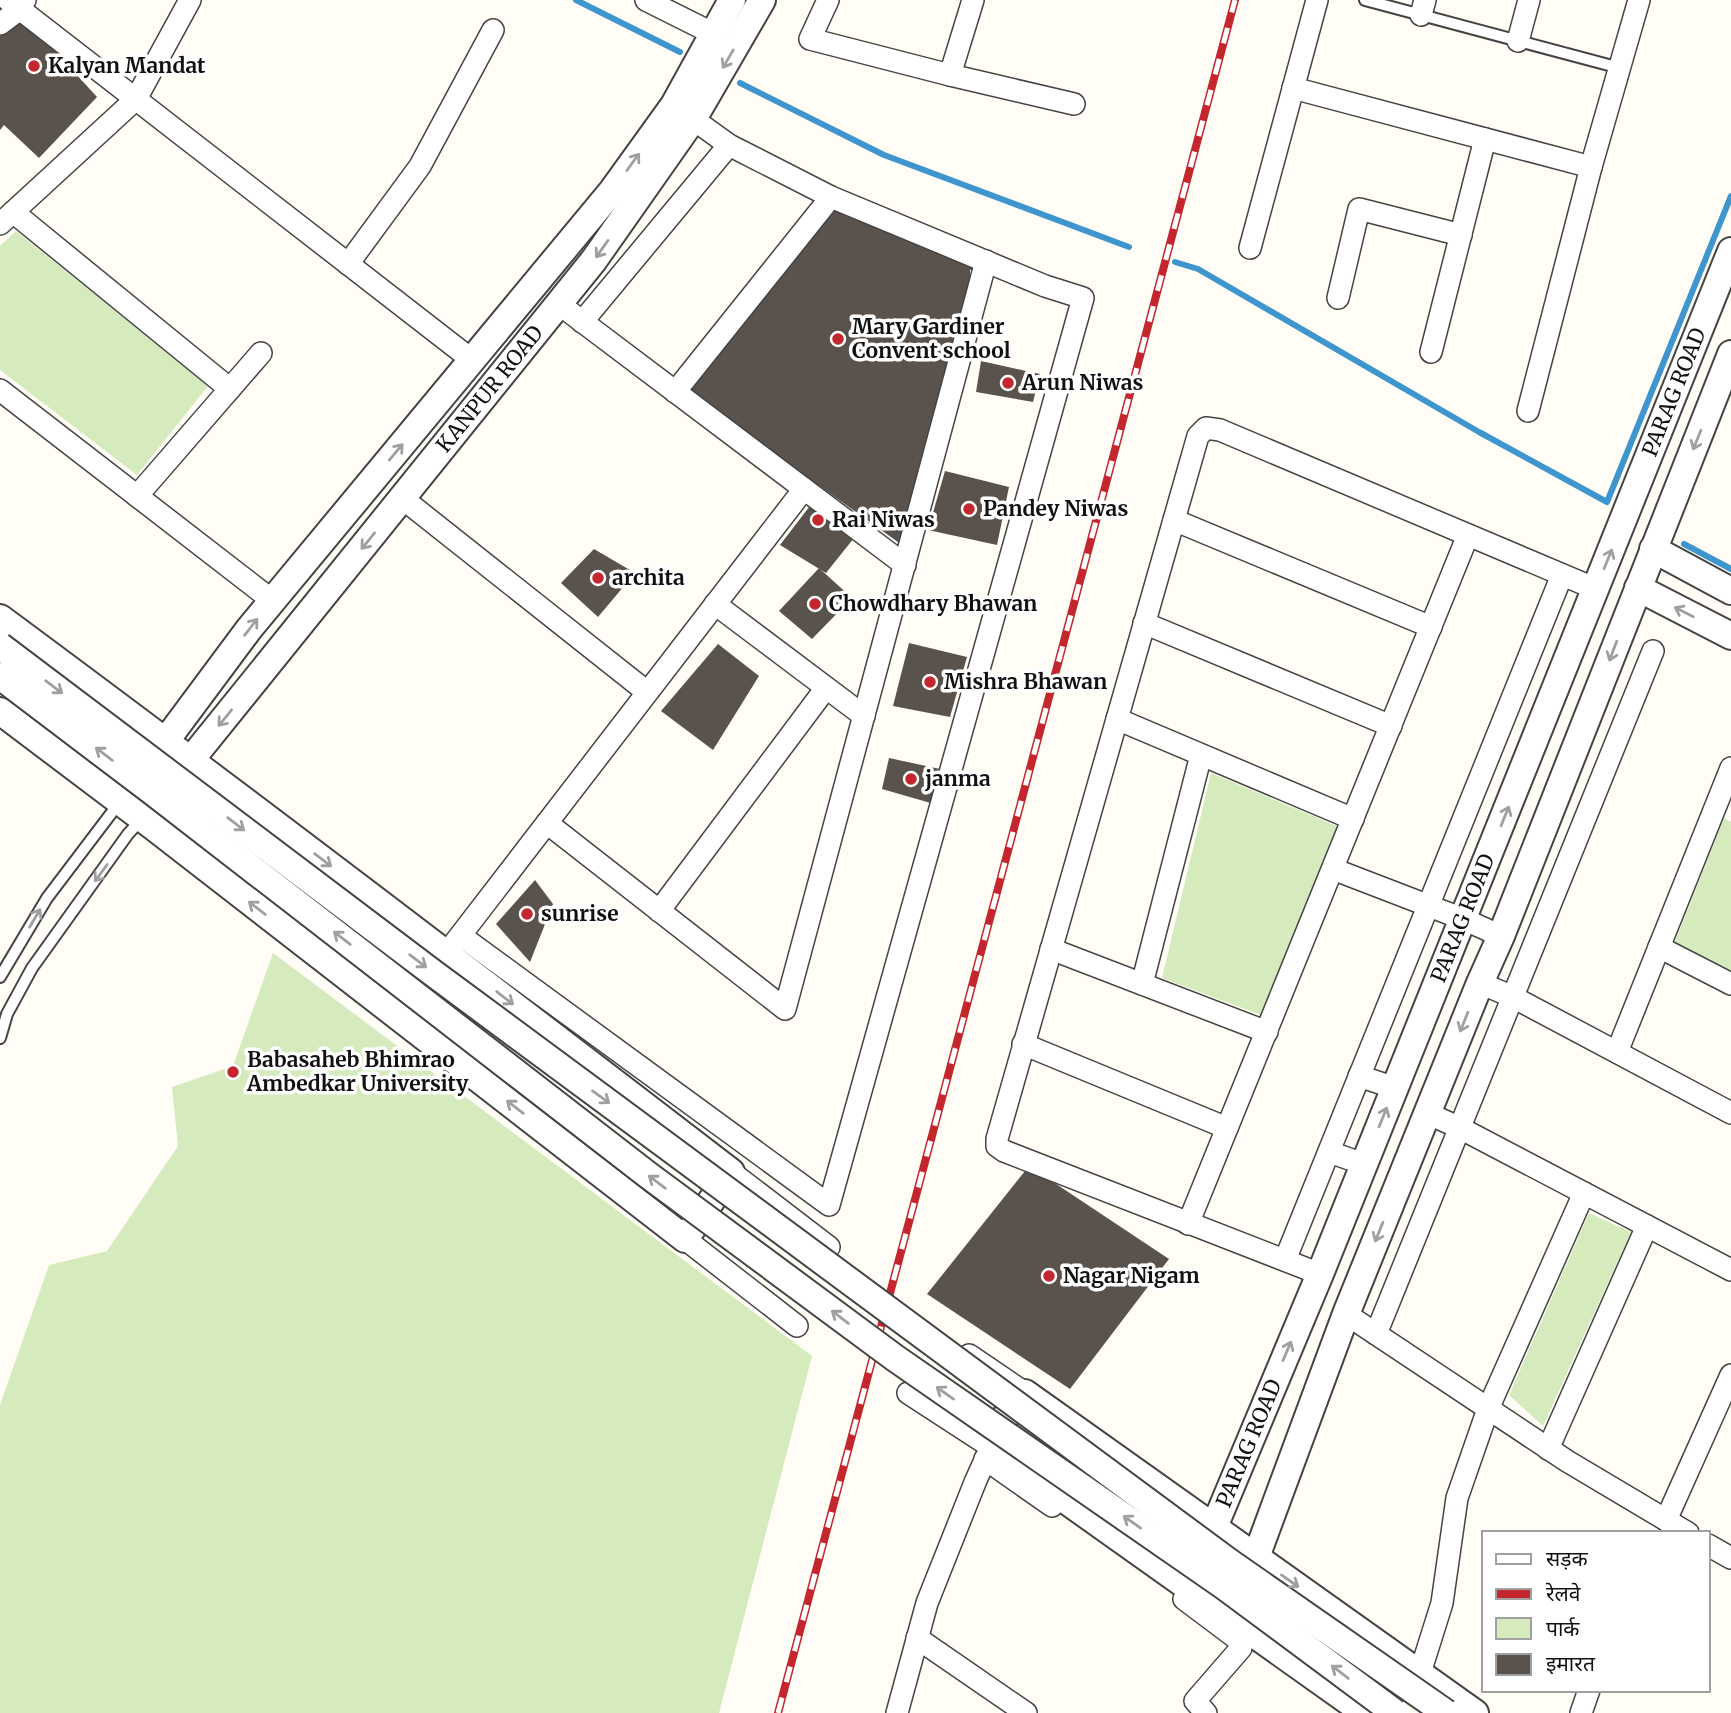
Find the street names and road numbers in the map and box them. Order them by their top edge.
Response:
street label: KANPUR ROAD [430,320,549,458]
street label: PARAG ROAD [1636,323,1712,460]
street label: PARAG ROAD [1425,850,1500,986]
street label: PARAG ROAD [1210,1375,1287,1511]

